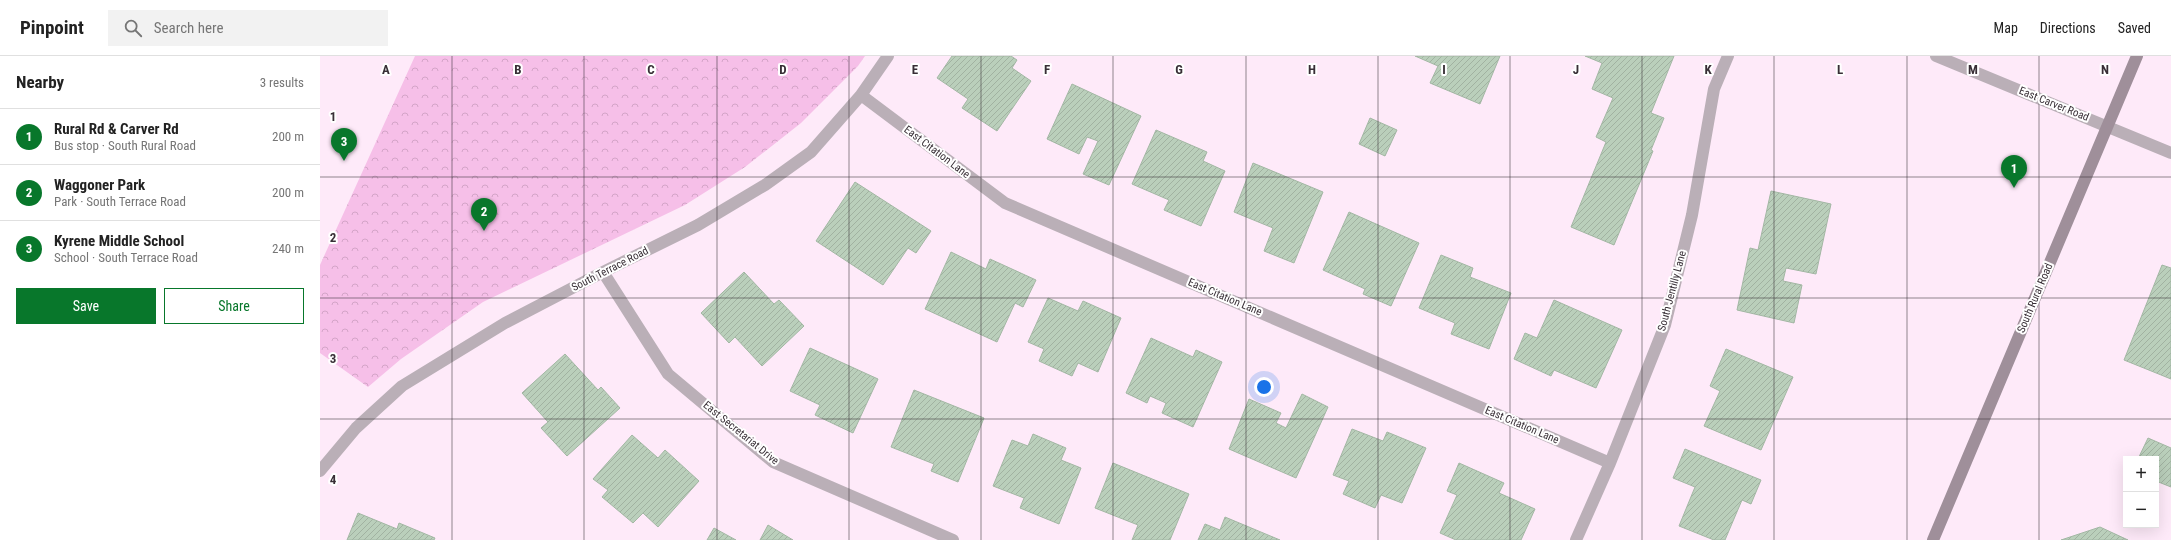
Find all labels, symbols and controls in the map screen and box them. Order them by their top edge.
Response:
search box [108,10,388,46]
text: Pinpoint [20,16,84,39]
icon: search [122,17,144,39]
text: Search here [154,19,224,37]
text: Map [1994,20,2018,36]
text: Directions [2040,20,2096,36]
text: Saved [2118,20,2151,36]
text: A [382,62,390,77]
text: B [514,62,522,77]
text: C [647,62,655,77]
text: D [779,62,787,77]
text: E [912,62,919,77]
text: F [1044,62,1050,77]
text: G [1175,62,1183,77]
text: H [1308,62,1316,77]
text: I [1442,62,1446,77]
text: J [1573,62,1579,77]
text: K [1704,62,1712,77]
text: L [1837,62,1843,77]
text: M [1968,62,1978,77]
text: N [2101,62,2109,77]
text: Nearby [16,72,64,92]
text: 3 results [260,75,304,90]
street label: East Carver Road [2017,84,2091,124]
text: 1 [330,109,336,124]
text: Rural Rd & Carver Rd [54,120,179,138]
street label: East Citation Lane [902,123,972,181]
pin: 3 [331,128,357,161]
text: 1 [26,129,32,144]
text: 200 m [272,129,304,144]
text: Bus stop · South Rural Road [54,138,196,153]
pin: 1 [2001,155,2027,188]
text: Waggoner Park [54,176,145,194]
text: 2 [26,185,32,200]
text: 200 m [272,185,304,200]
text: Park · South Terrace Road [54,194,186,209]
pin: 2 [471,198,497,231]
text: 2 [330,230,337,245]
text: Kyrene Middle School [54,232,184,250]
text: 3 [26,241,32,256]
text: 240 m [272,241,304,256]
street label: South Terrace Road [569,244,651,294]
text: School · South Terrace Road [54,250,198,265]
street label: South Jentilly Lane [1655,250,1689,332]
street label: South Rural Road [2014,261,2056,335]
street label: East Citation Lane [1186,276,1264,318]
button: Save [16,288,156,324]
button: Share [164,288,304,324]
text: 3 [330,351,336,366]
your location [1254,377,1274,397]
street label: East Secretariat Drive [701,399,781,467]
street label: East Citation Lane [1483,404,1561,446]
map controls [2123,456,2159,528]
button: + [2123,456,2159,492]
text: 4 [330,472,337,487]
button: − [2123,492,2159,528]

